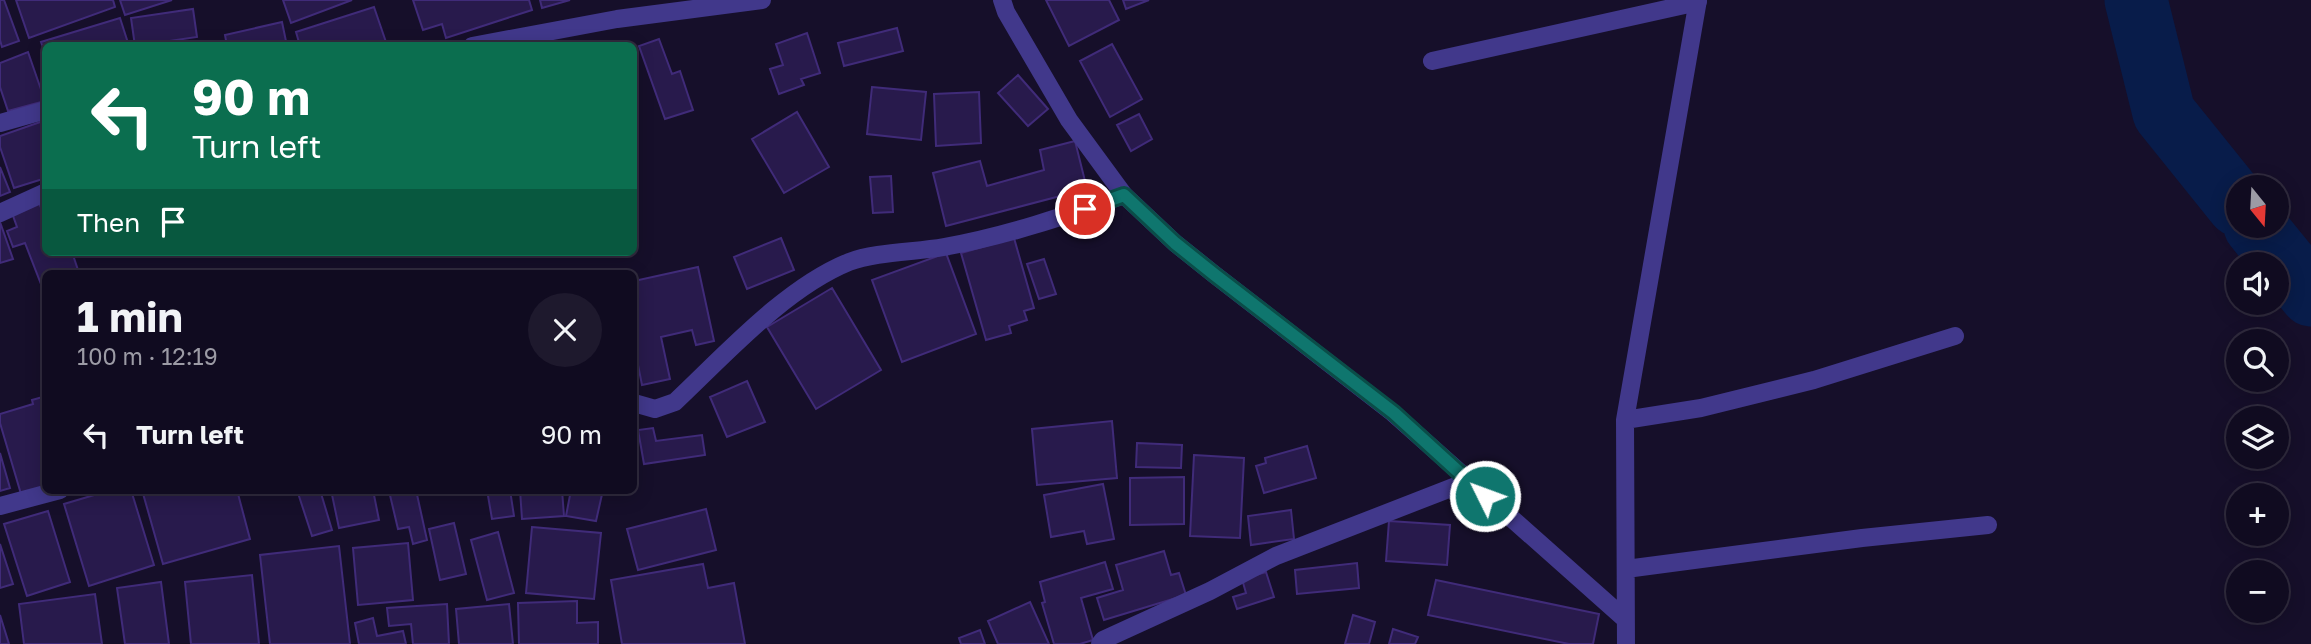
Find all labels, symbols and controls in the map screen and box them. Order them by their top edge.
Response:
text: 90 m [192,67,310,126]
icon: left [77,70,168,161]
text: Turn left [192,127,321,165]
north arrow [2226,175,2289,238]
map controls [2226,175,2289,623]
pin [1055,179,1115,239]
icon: arrive [1066,190,1104,228]
icon: arrive [154,203,192,241]
text: Then [77,207,140,238]
button: sound [2226,252,2289,315]
text: 1 min [77,291,183,341]
button: close [528,293,602,367]
button: search [2226,329,2289,392]
text: 100 m · 12:19 [77,342,218,370]
button: layers [2226,406,2289,469]
icon: left [77,416,115,454]
text: Turn left [136,419,244,450]
text: 90 m [541,419,602,450]
position arrow [1448,459,1522,533]
button: + [2226,483,2289,546]
button: − [2226,560,2289,623]

